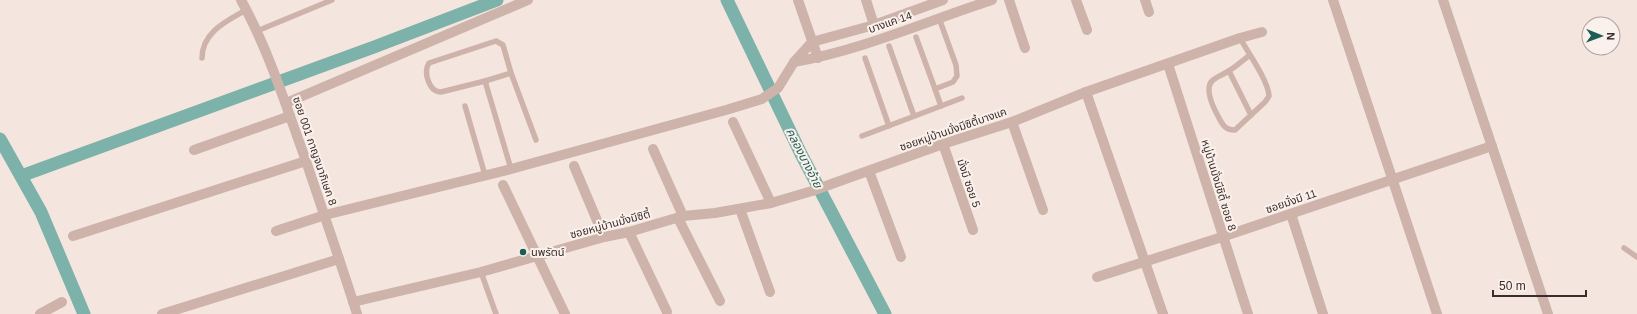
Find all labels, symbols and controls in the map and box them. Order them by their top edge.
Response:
street label: บางแค 14 [867,9,913,35]
north arrow [1581,16,1621,56]
text: N [1605,32,1617,40]
street label: ซอย 001 กาญจนาภิเษก 8 [291,95,339,207]
street label: ซอยหมู่บ้านมั่งมีซิตี้บางแค [897,103,1008,154]
water label: คลองบางอ้าย [783,126,825,191]
street label: หมู่บ้านมั่งมีซิตี้ ซอย 8 [1198,137,1241,232]
street label: มั่งมี ซอย 5 [955,157,984,209]
street label: ซอยมั่งมี 11 [1264,185,1318,215]
street label: ซอยหมู่บ้านมั่งมีซิตี้ [568,206,652,241]
place label: นพรัตน์ [531,246,565,258]
marker: นพรัตน์ [518,247,528,257]
scale bar [1493,272,1586,298]
text: 50 m [1499,279,1526,293]

